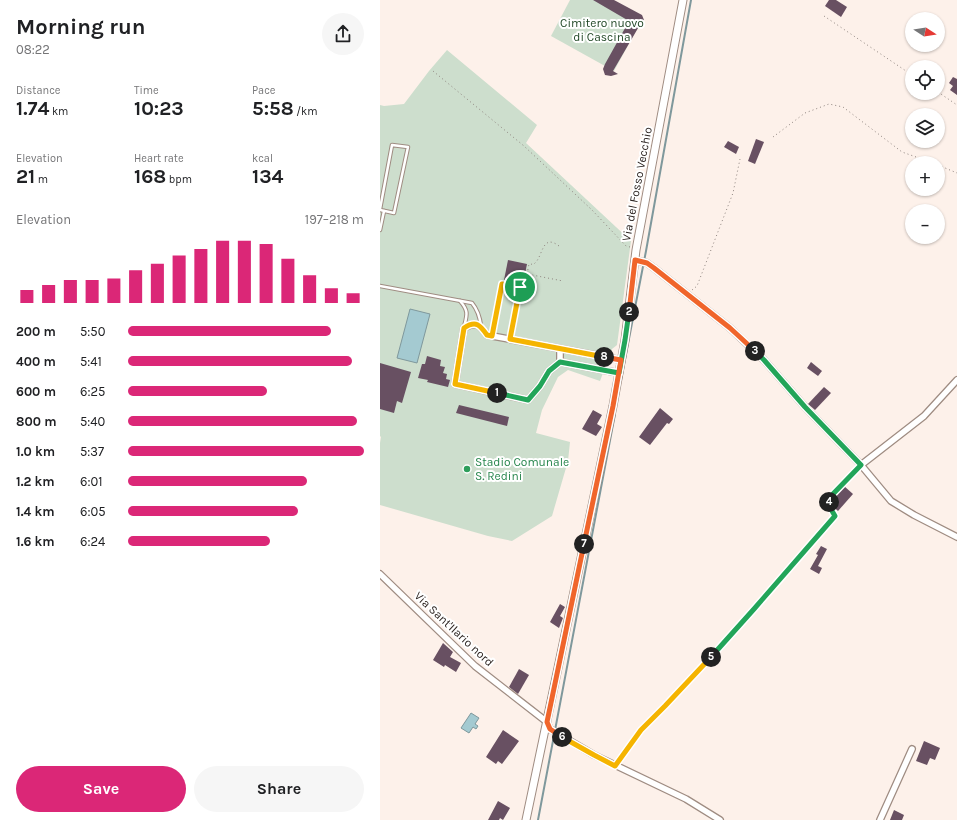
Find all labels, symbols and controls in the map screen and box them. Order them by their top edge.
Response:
north arrow [905,12,945,52]
map controls [905,12,945,244]
button: share [322,13,364,55]
text: Morning run [16,14,145,40]
park label: Cimitero nuovo di Cascina [560,16,644,44]
text: 08:22 [16,42,50,57]
button: locate [905,60,945,100]
text: Distance [16,84,60,97]
text: Time [134,84,159,97]
text: Pace [252,84,275,97]
text: 1.74 [16,97,49,120]
text: 10:23 [134,97,184,120]
text: 5:58 [252,97,294,120]
text: km [49,105,68,118]
text: /km [294,105,317,118]
button: layers [905,108,945,148]
street label: Via del Fosso Vecchio [619,126,655,242]
text: Elevation [16,152,63,165]
text: Heart rate [134,152,184,165]
text: kcal [252,152,273,165]
button: + [905,156,945,196]
text: 21 [16,165,35,188]
text: 168 [134,165,166,188]
text: 134 [252,165,283,188]
text: m [35,173,48,186]
text: bpm [166,173,192,186]
button: − [905,204,945,244]
text: Elevation [16,212,71,227]
text: 197–218 m [305,212,364,227]
pin [503,270,537,304]
icon: arrive [509,276,531,298]
pin: 2 [619,302,639,322]
text: 2 [626,305,632,318]
text: 200 m [16,324,56,339]
text: 5:50 [80,324,105,339]
pin: 3 [745,341,765,361]
text: 3 [752,344,758,357]
pin: 8 [594,347,614,367]
text: 8 [600,350,608,363]
text: 400 m [16,354,56,369]
text: 5:41 [80,354,102,369]
pin: 1 [487,383,507,403]
text: 600 m [16,384,56,399]
text: 6:25 [80,384,105,399]
text: 1 [495,386,499,399]
text: 800 m [16,414,56,429]
text: 5:40 [80,414,105,429]
text: 1.0 km [16,444,55,459]
text: 5:37 [80,444,104,459]
place label: Stadio Comunale S. Redini [475,455,569,483]
marker: Stadio Comunale S. Redini [462,464,472,474]
text: 1.2 km [16,474,55,489]
text: 6:01 [80,474,102,489]
pin: 4 [819,492,839,512]
text: 4 [826,495,832,508]
text: 1.4 km [16,504,54,519]
text: 6:05 [80,504,106,519]
text: 1.6 km [16,534,55,549]
text: 6:24 [80,534,105,549]
pin: 7 [574,534,594,554]
text: 7 [581,537,587,550]
street label: Via Sant'Ilario nord [412,589,496,669]
pin: 5 [701,647,721,667]
text: 5 [708,650,714,663]
pin: 6 [552,727,572,747]
text: 6 [559,730,565,743]
button: Save [16,766,186,812]
button: Share [194,766,364,812]

